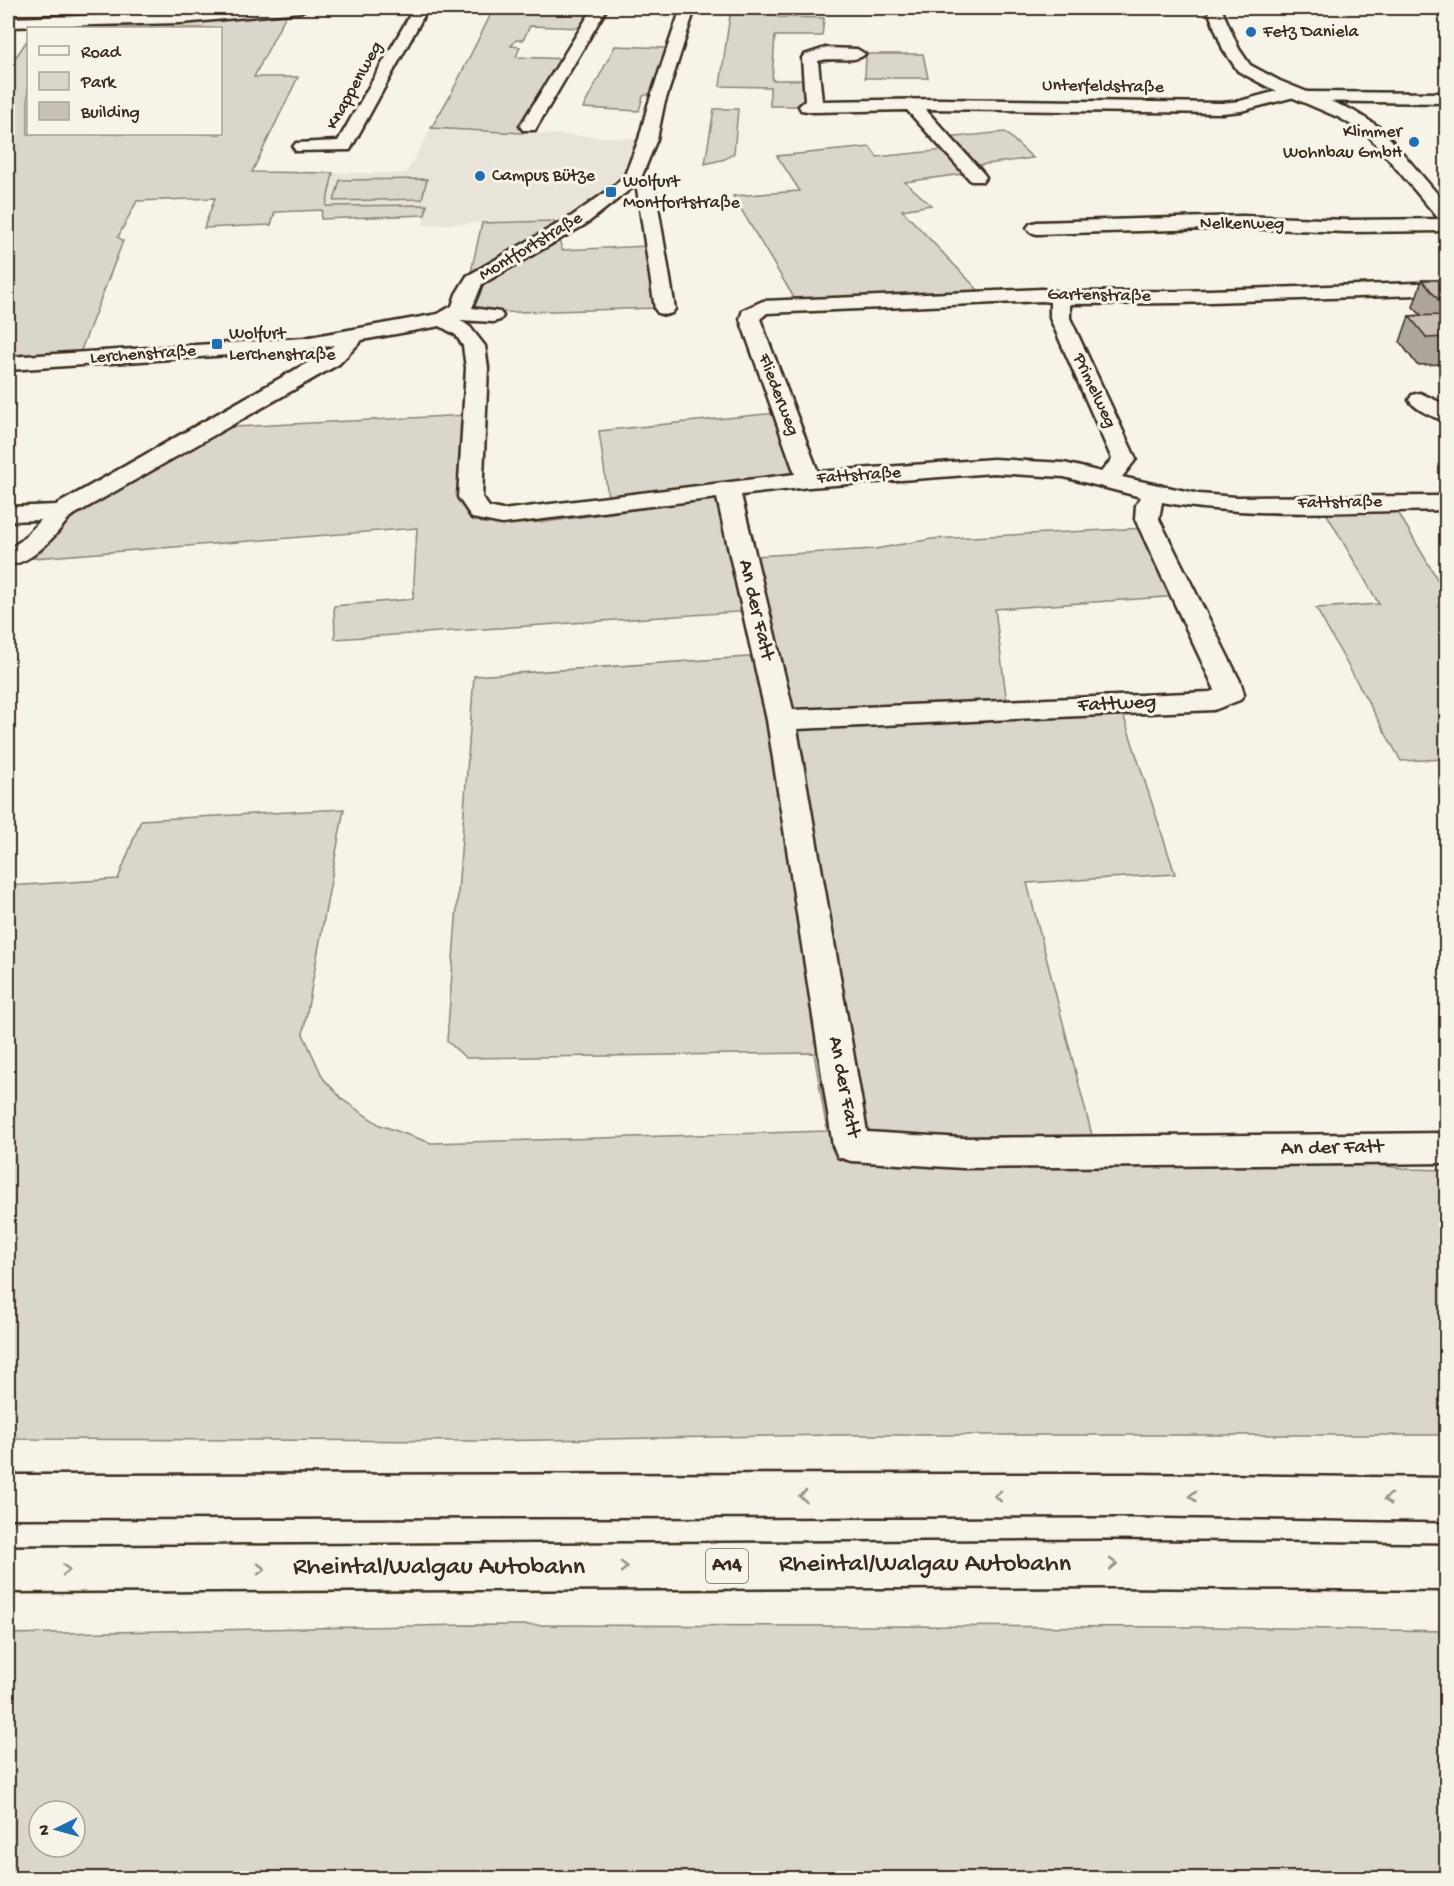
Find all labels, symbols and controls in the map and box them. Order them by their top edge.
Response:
place label: Fetz Daniela [1262,22,1359,43]
marker: Fetz Daniela [1244,25,1258,39]
legend [27,27,222,135]
street label: Knappenweg [322,38,388,134]
text: Road [81,43,122,64]
text: Park [80,73,117,94]
street label: Unterfeldstraße [1042,75,1165,99]
text: Building [80,103,140,124]
place label: Klimmer Wohnbau GmbH [1283,122,1404,164]
marker: Klimmer Wohnbau GmbH [1407,135,1421,149]
place label: Campus Bütze [492,166,596,187]
marker: Campus Bütze [473,169,487,183]
place label: Wolfurt Montfortstraße [623,172,741,214]
marker: Wolfurt Montfortstraße [604,185,618,199]
street label: Montfortstraße [475,208,587,286]
street label: Nelkenweg [1200,214,1284,235]
street label: Gartenstraße [1047,285,1152,307]
place label: Wolfurt Lerchenstraße [229,324,336,366]
marker: Wolfurt Lerchenstraße [210,337,224,351]
street label: Lerchenstraße [89,341,198,369]
street label: Fliederweg [752,350,803,439]
street label: Primelweg [1067,350,1120,432]
street label: Fattstraße [815,463,903,489]
street label: Fattstraße [1297,492,1383,514]
street label: An der Fatt [731,557,779,665]
street label: Fattweg [1076,690,1157,720]
street label: An der Fatt [821,1034,866,1142]
street label: An der Fatt [1281,1136,1386,1162]
one-way arrow [994,1489,1003,1502]
one-way arrow [799,1490,808,1502]
one-way arrow [1189,1490,1198,1502]
one-way arrow [1384,1493,1393,1505]
road number: A14 [706,1549,748,1583]
street label: Rheintal/Walgau Autobahn [779,1550,1072,1581]
street label: Rheintal/Walgau Autobahn [293,1553,586,1584]
one-way arrow [1108,1558,1117,1570]
one-way arrow [619,1561,628,1573]
one-way arrow [256,1563,265,1575]
one-way arrow [61,1564,70,1576]
north arrow [27,1799,87,1859]
text: N [36,1823,55,1836]

